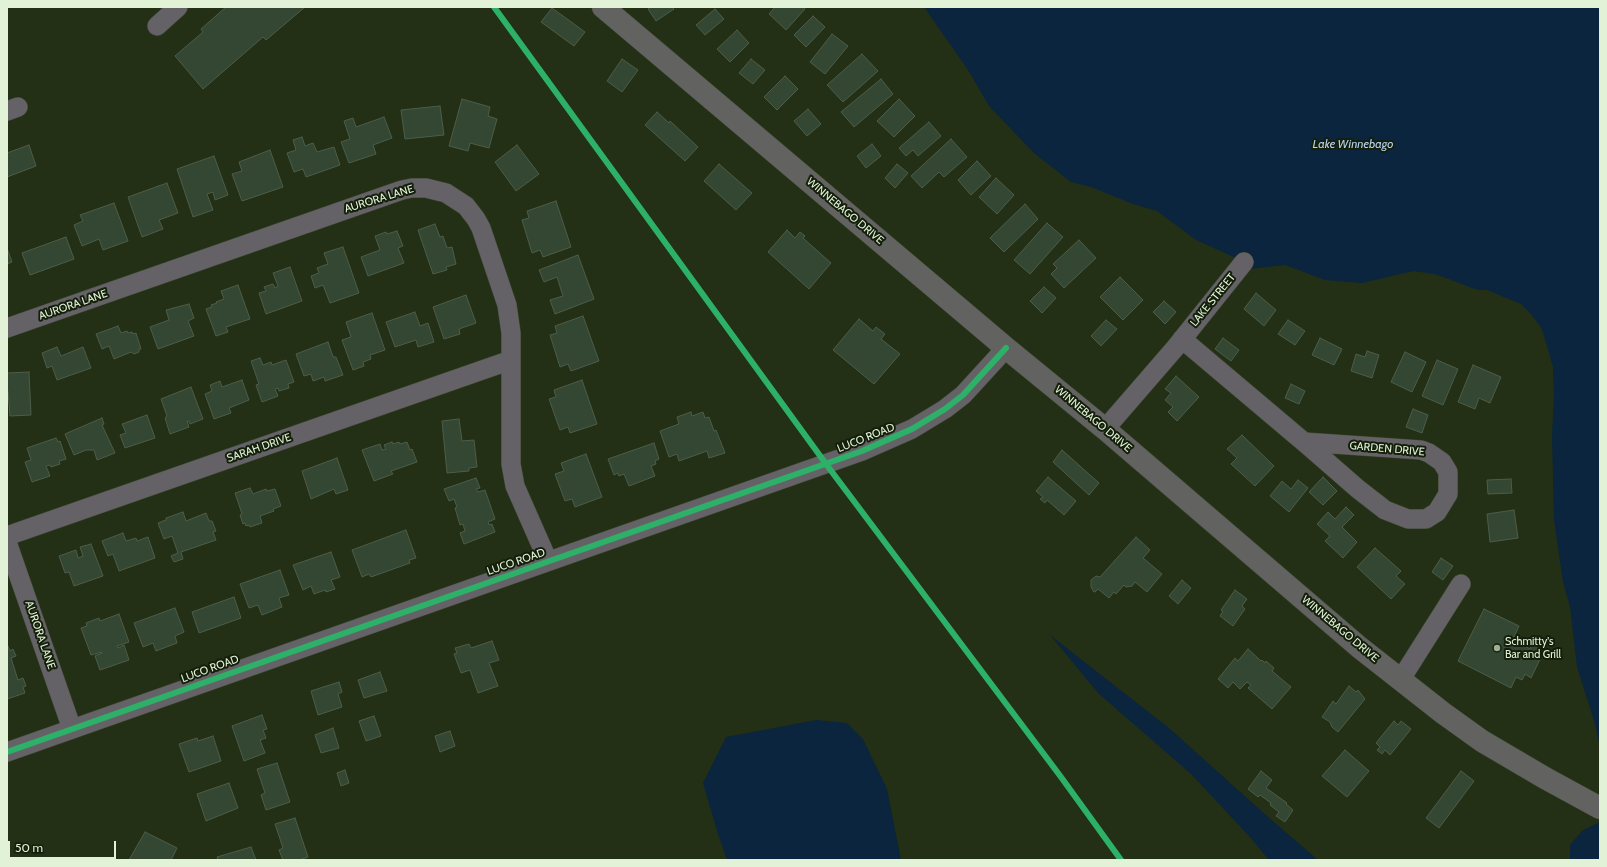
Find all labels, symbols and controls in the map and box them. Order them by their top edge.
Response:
water label: Lake Winnebago [1313,137,1393,151]
street label: WINNEBAGO DRIVE [804,175,886,247]
street label: AURORA LANE [343,182,415,216]
street label: LAKE STREET [1188,271,1238,329]
street label: AURORA LANE [37,287,109,323]
street label: WINNEBAGO DRIVE [1052,383,1134,455]
street label: LUCO ROAD [835,421,897,455]
street label: SARAH DRIVE [225,431,293,465]
street label: GARDEN DRIVE [1349,439,1425,459]
street label: LUCO ROAD [485,546,547,578]
street label: WINNEBAGO DRIVE [1299,593,1381,665]
street label: AURORA LANE [22,599,58,671]
place label: Schmitty's Bar and Grill [1505,635,1561,661]
marker: Schmitty's Bar and Grill [1492,643,1502,653]
street label: LUCO ROAD [179,652,241,686]
scale bar [10,833,118,859]
text: 50 m [15,840,43,855]

